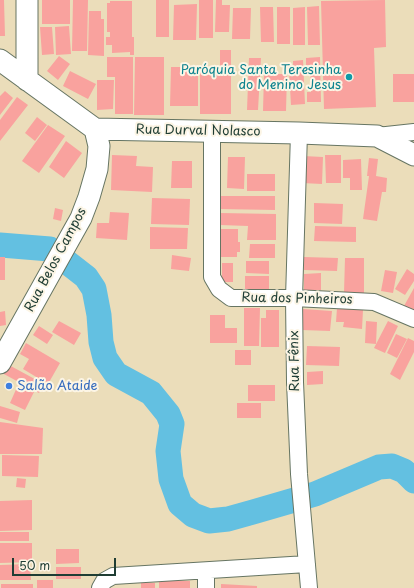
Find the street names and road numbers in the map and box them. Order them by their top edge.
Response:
street label: Rua Durval Nolasco [135,122,261,140]
street label: Rua Belos Campos [22,205,90,315]
street label: Rua dos Pinheiros [241,290,353,308]
street label: Rua Fênix [287,330,303,392]

